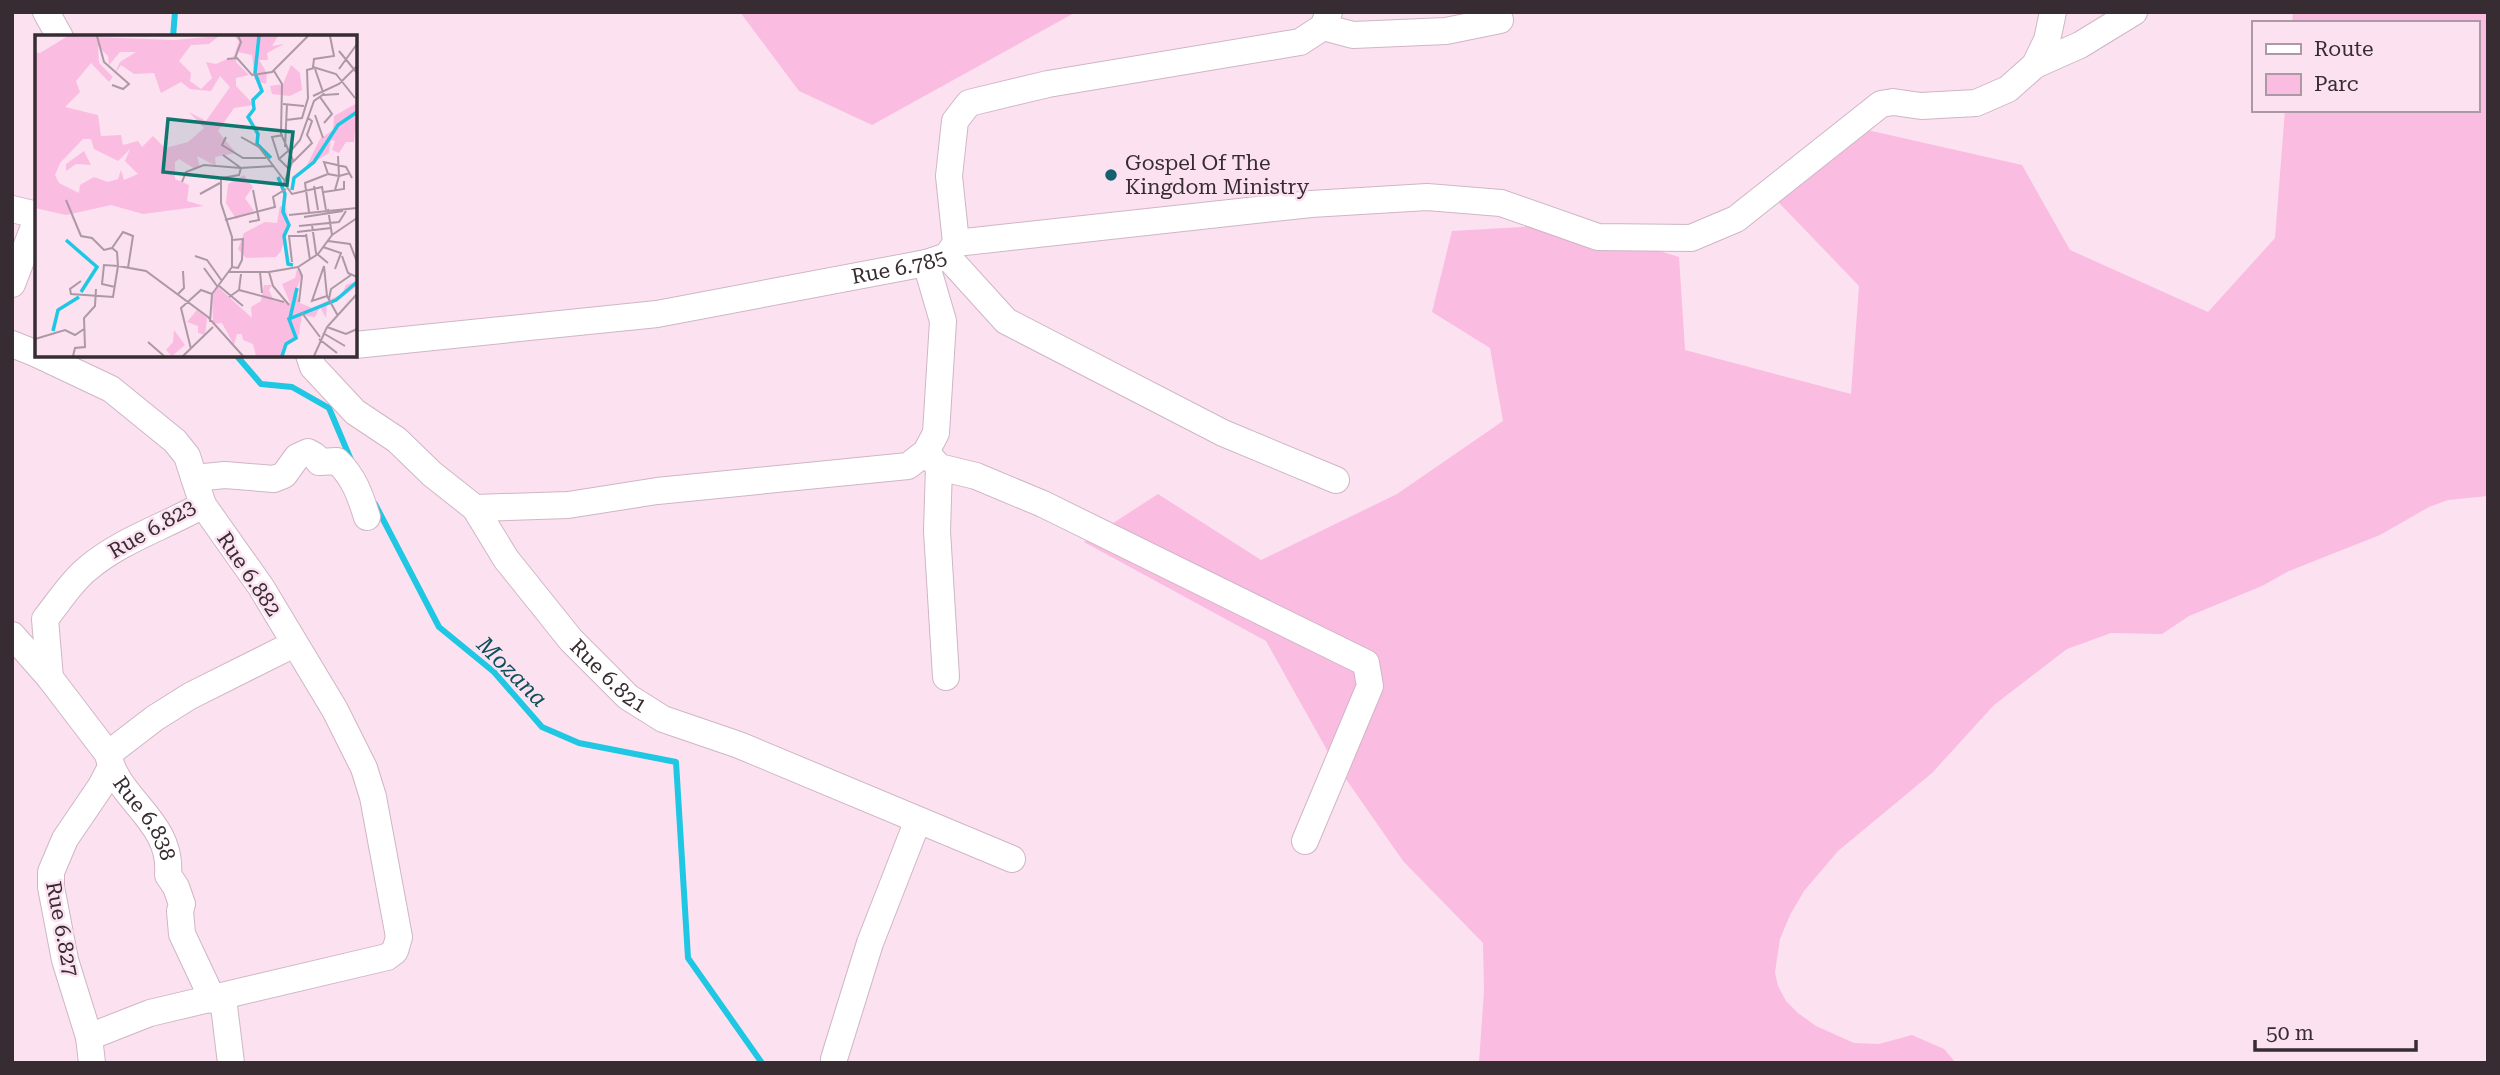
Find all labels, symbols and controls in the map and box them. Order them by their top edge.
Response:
legend [2252,21,2479,112]
inset map [35,35,357,357]
text: Route [2314,37,2373,61]
text: Parc [2314,72,2359,96]
place label: Gospel Of The Kingdom Ministry [1125,151,1310,199]
marker: Gospel Of The Kingdom Ministry [1103,167,1119,183]
street label: Rue 6.785 [849,245,950,289]
street label: Rue 6.823 [104,494,200,564]
street label: Rue 6.882 [212,527,286,621]
water label: Mozana [471,631,553,713]
street label: Rue 6.821 [565,634,651,718]
street label: Rue 6.838 [108,772,180,862]
street label: Rue 6.827 [41,879,83,979]
scale bar [2255,1009,2416,1052]
text: 50 m [2266,1021,2314,1045]

